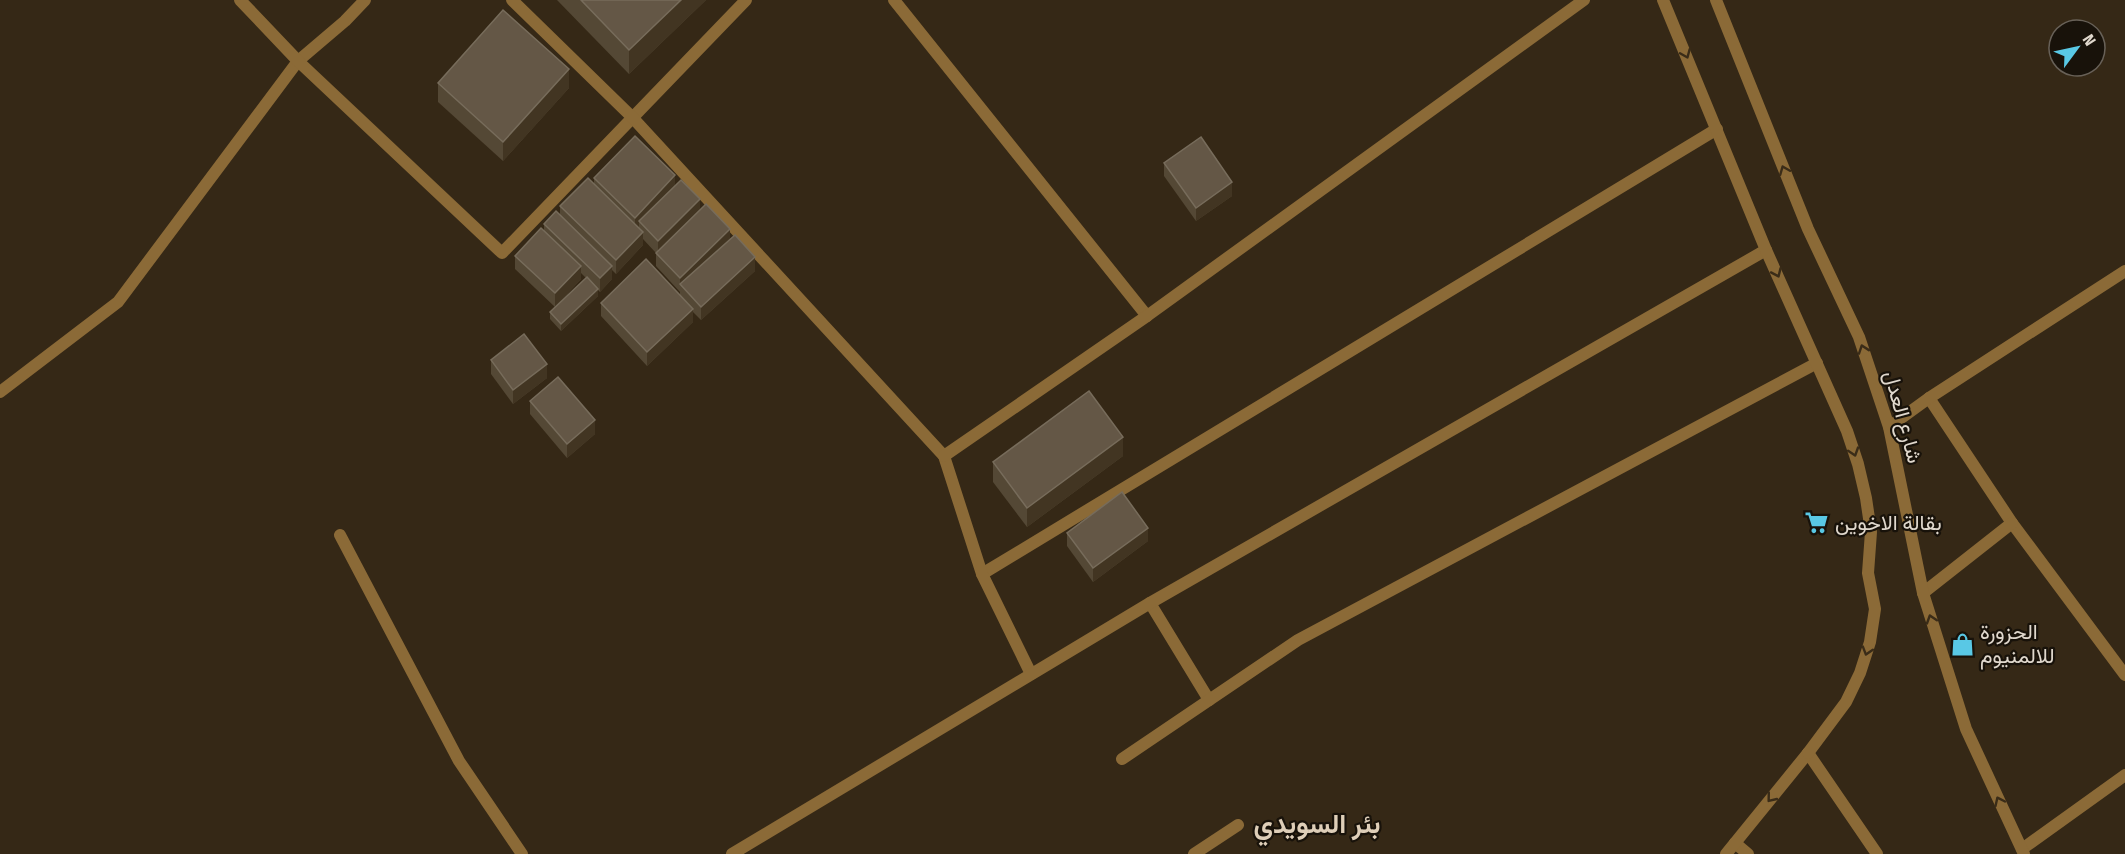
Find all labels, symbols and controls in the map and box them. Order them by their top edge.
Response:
north arrow [2047,18,2107,78]
text: N [2079,31,2100,49]
one-way arrow [1679,48,1691,59]
one-way arrow [1779,166,1791,177]
one-way arrow [1769,266,1781,277]
one-way arrow [1858,344,1870,355]
street label: شارع العدل [1877,368,1928,466]
one-way arrow [1847,446,1859,457]
supermarket icon: بقالة الاخوين [1804,510,1830,536]
place label: بقالة الاخوين [1835,510,1942,536]
one-way arrow [1926,614,1938,625]
place label: الحزورة للالمنيوم [1980,619,2054,670]
shop icon: الحزورة للالمنيوم [1949,631,1975,657]
one-way arrow [1862,645,1874,656]
one-way arrow [1768,791,1779,802]
one-way arrow [1995,796,2007,807]
district label: بئر السويدي [1253,808,1381,846]

